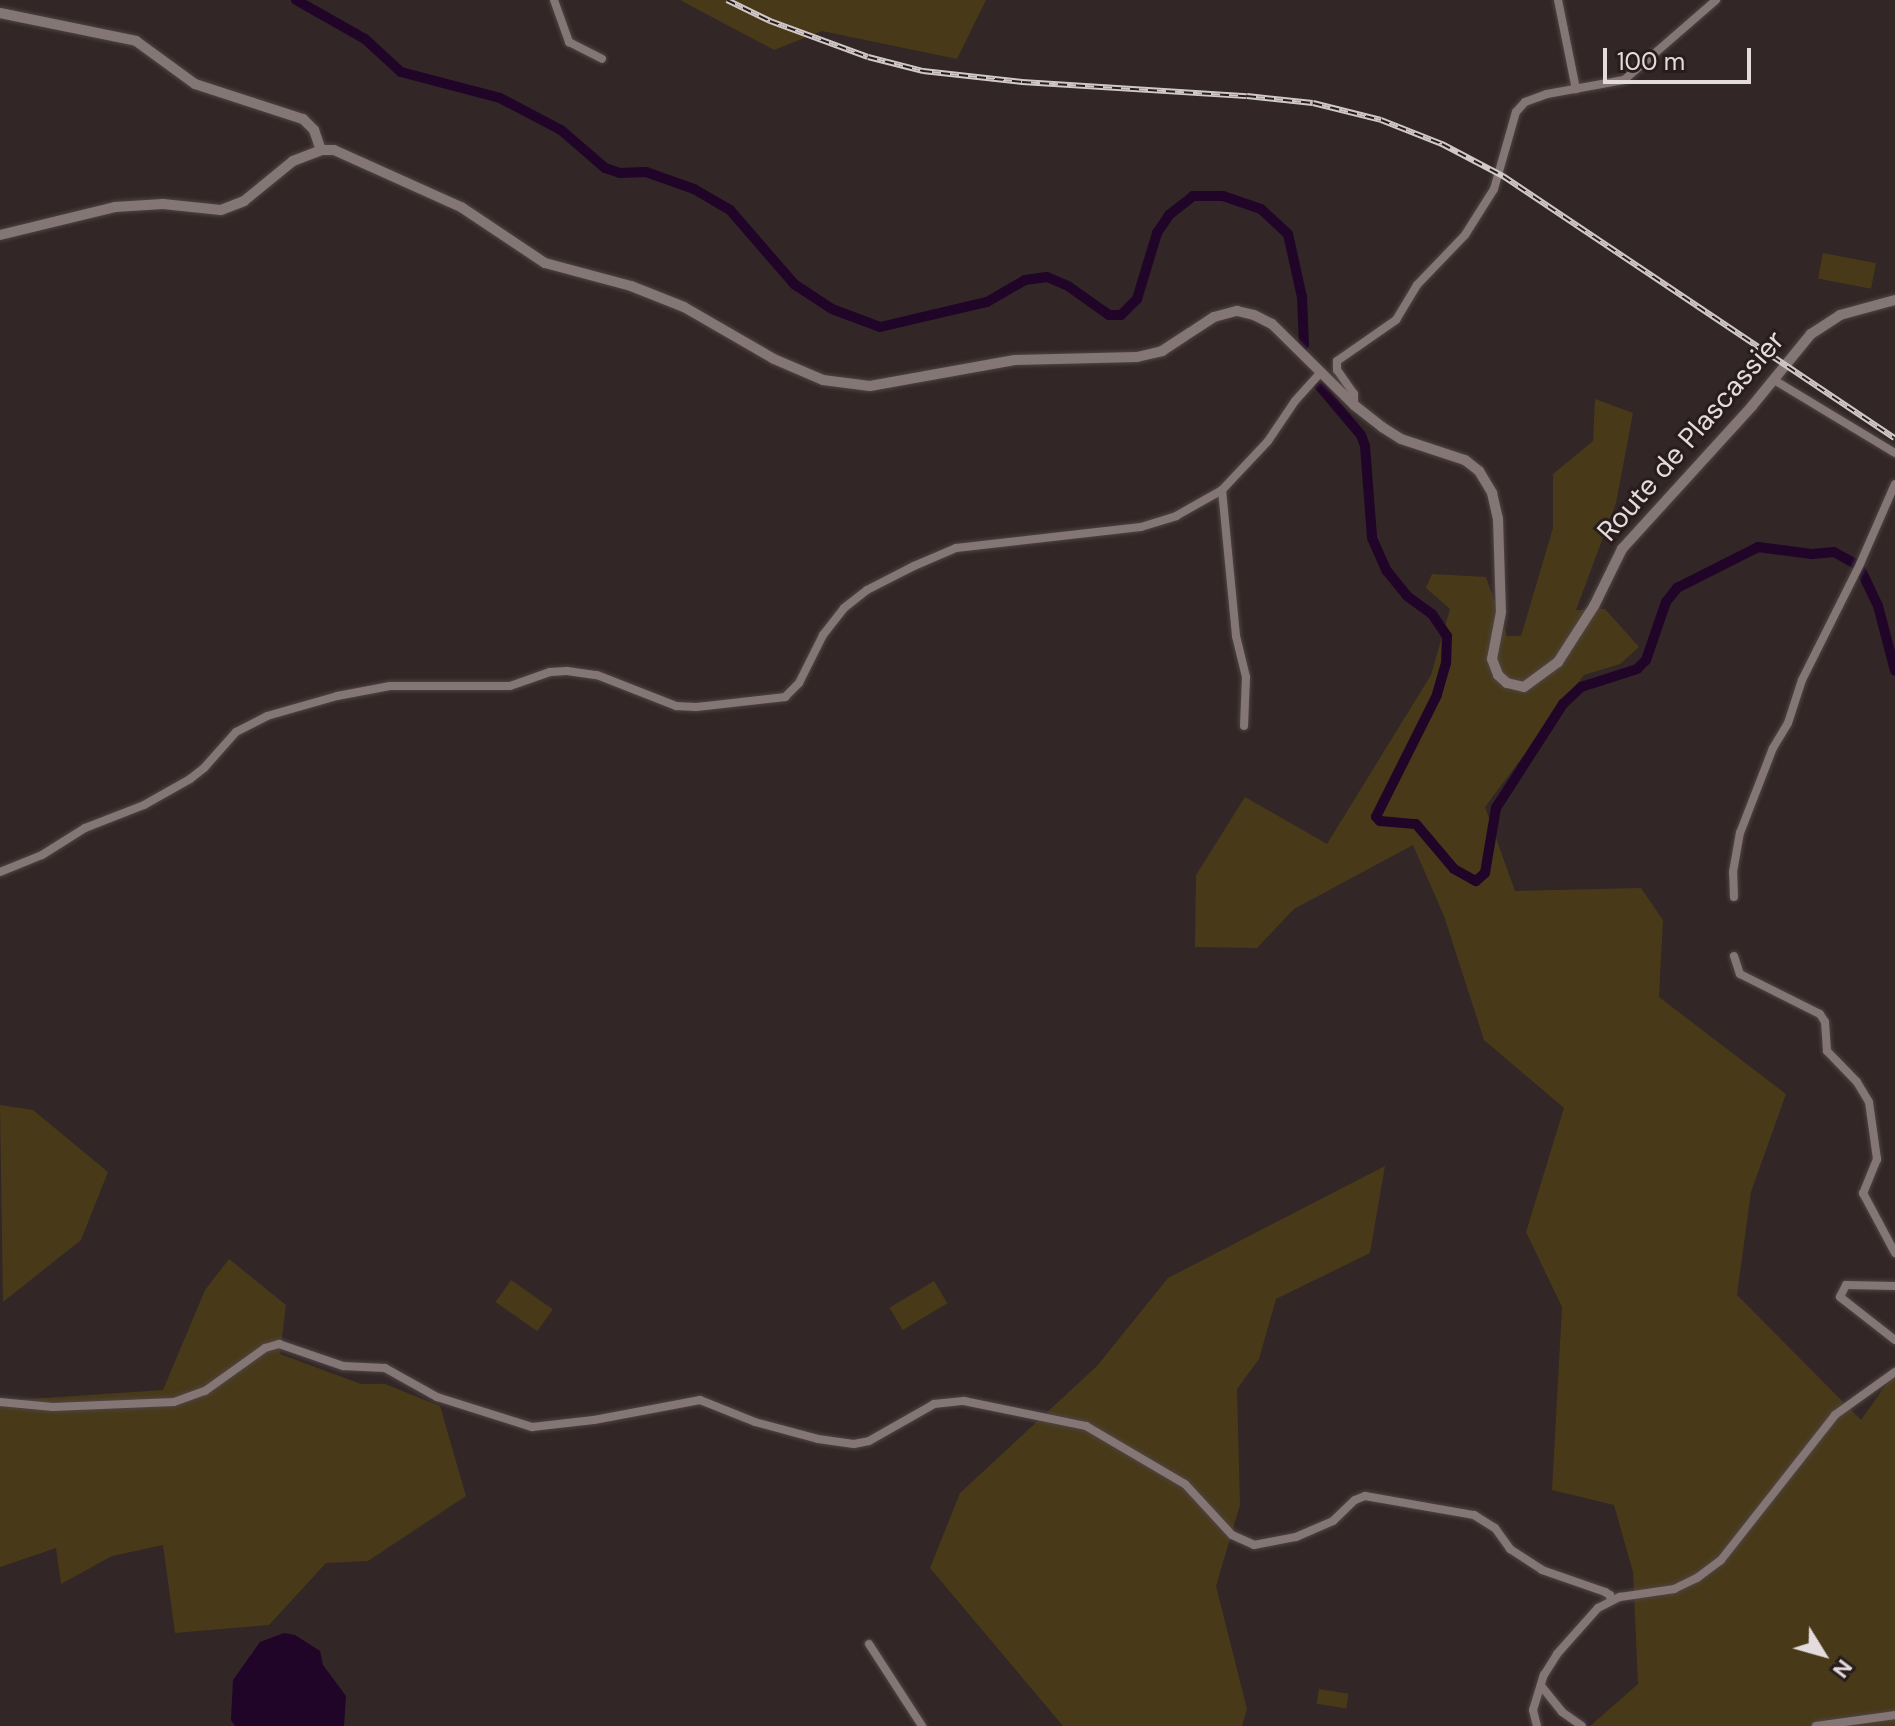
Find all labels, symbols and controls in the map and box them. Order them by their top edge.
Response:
scale bar [1607,32,1755,82]
text: 100 m [1617,46,1685,77]
street label: Route de Plascassier [1591,324,1791,548]
north arrow [1783,1614,1863,1694]
text: N [1826,1654,1859,1684]

